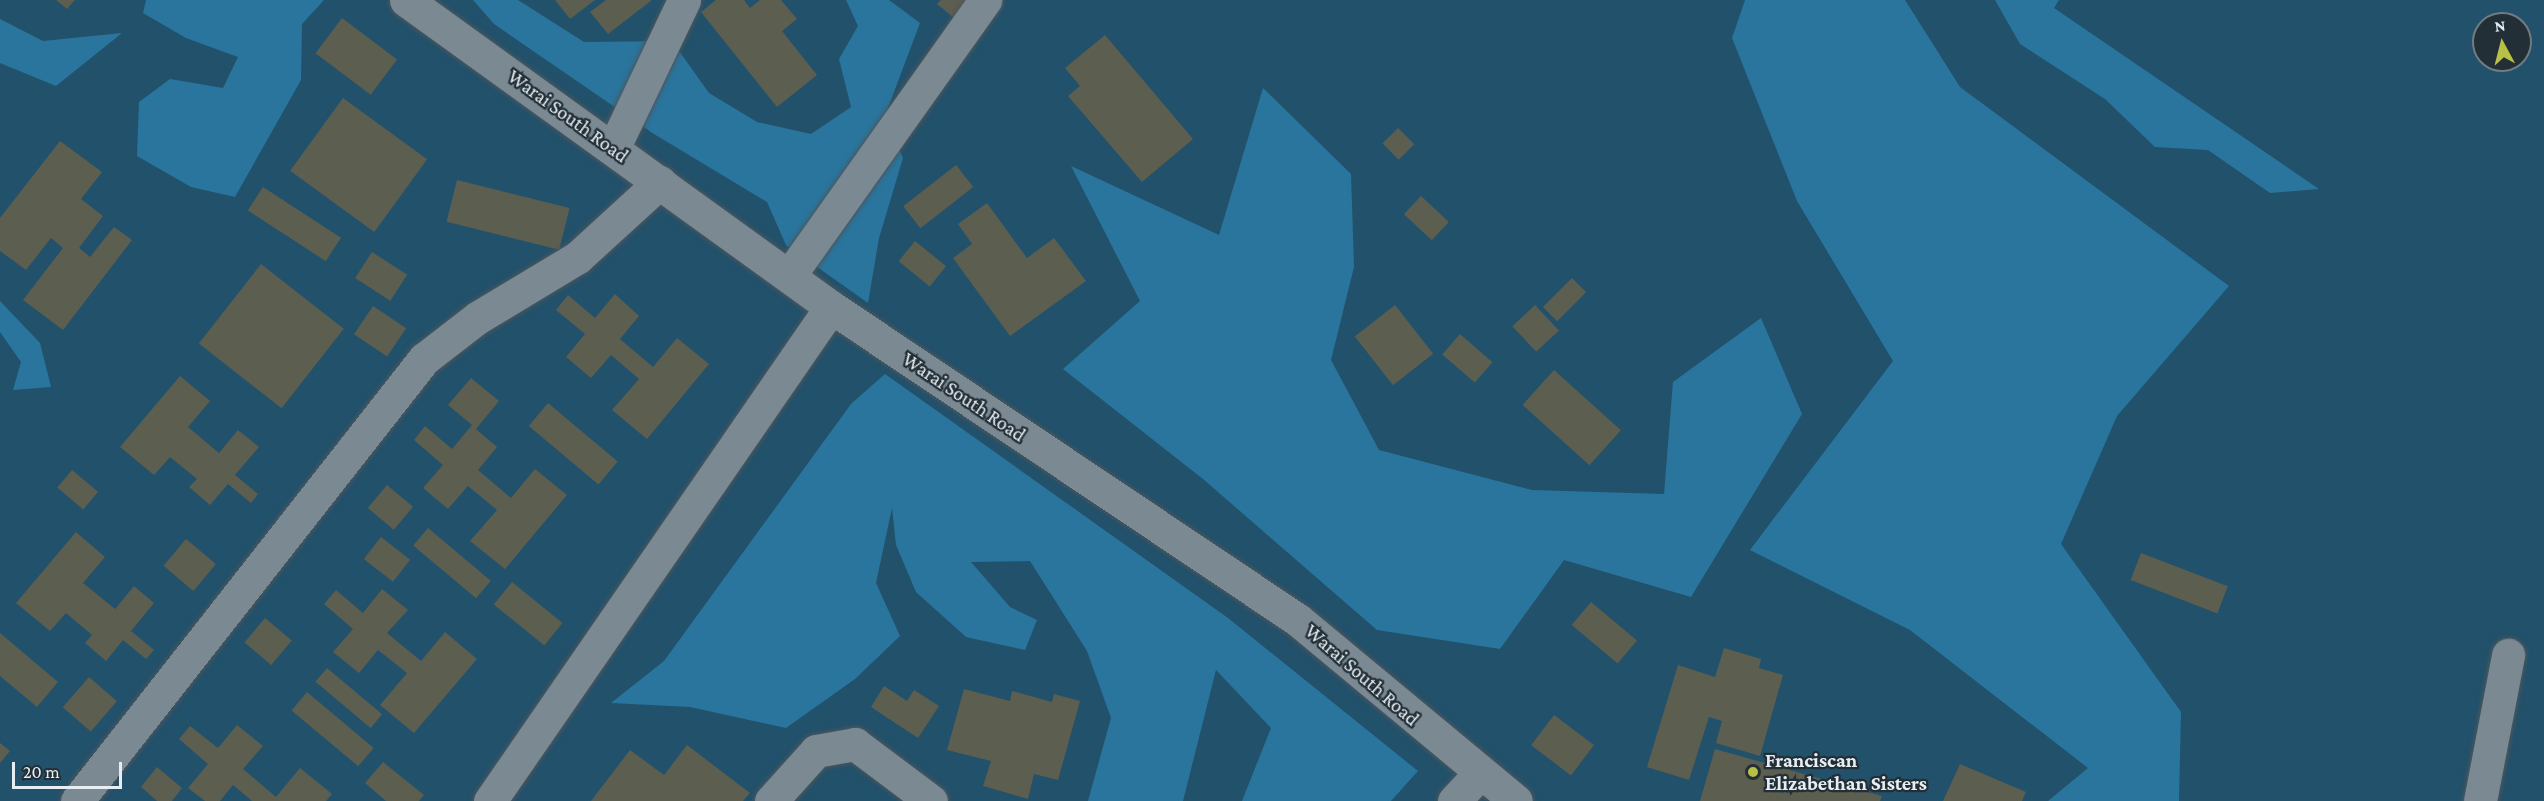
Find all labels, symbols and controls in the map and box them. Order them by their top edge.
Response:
north arrow [2472,12,2532,72]
text: N [2494,17,2506,35]
street label: Warai South Road [503,64,633,168]
street label: Warai South Road [898,347,1030,447]
street label: Warai South Road [1300,619,1424,731]
place label: Franciscan Elizabethan Sisters [1765,748,1927,795]
scale bar [15,750,124,788]
text: 20 m [23,762,60,782]
marker: Franciscan Elizabethan Sisters [1746,765,1760,779]

